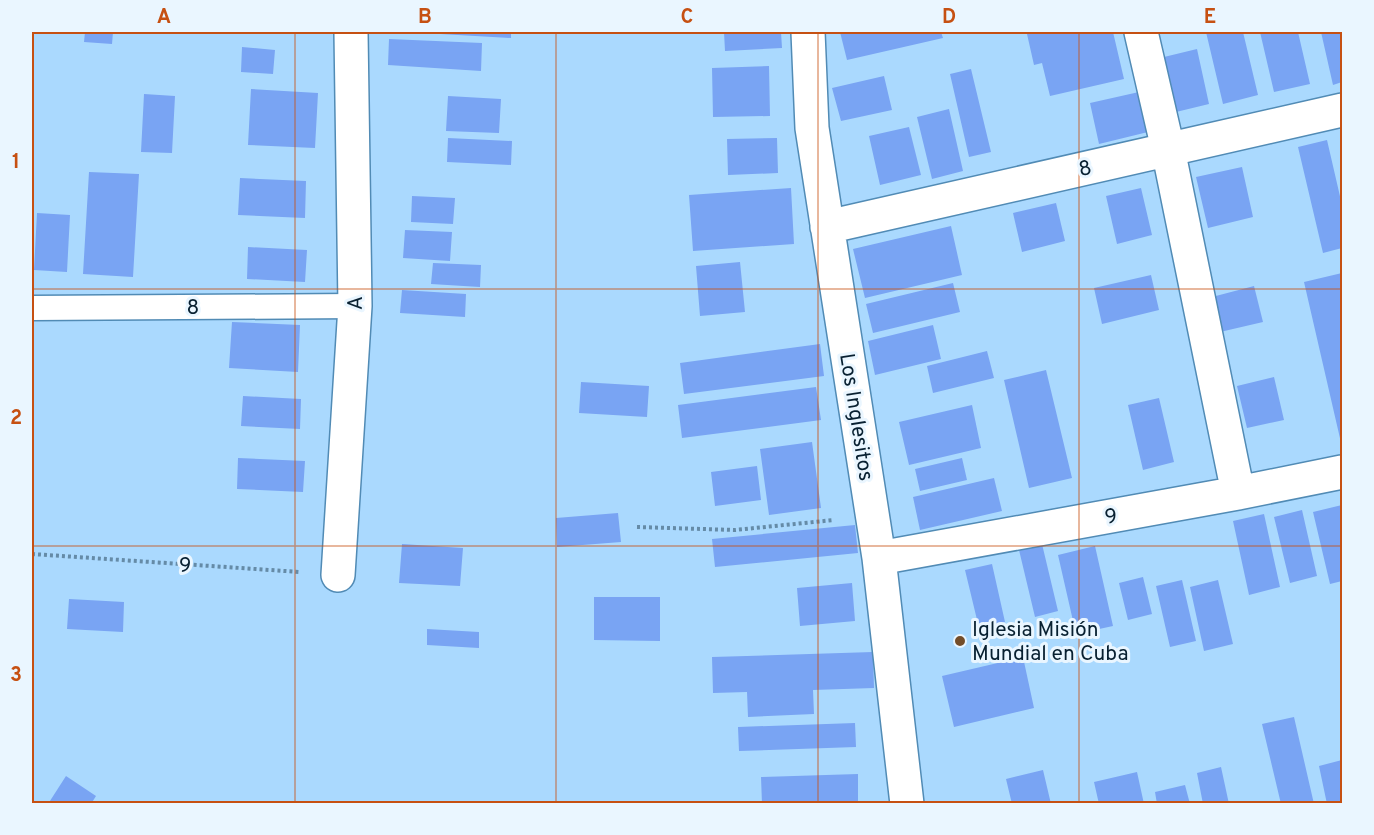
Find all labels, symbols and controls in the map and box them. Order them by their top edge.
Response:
text: A [157,5,171,31]
text: B [418,5,432,31]
text: C [681,5,693,31]
text: D [942,5,956,31]
text: E [1204,5,1216,31]
text: 1 [12,150,20,176]
street label: 8 [1076,155,1095,184]
street label: 8 [187,295,199,322]
street label: A [343,296,370,310]
street label: Los Inglesitos [832,352,879,483]
text: 2 [10,406,22,432]
street label: 9 [1103,503,1120,532]
street label: 9 [178,553,192,580]
place label: Iglesia Misión Mundial en Cuba [972,617,1128,668]
marker: Iglesia Misión Mundial en Cuba [953,634,967,648]
text: 3 [10,663,22,689]

